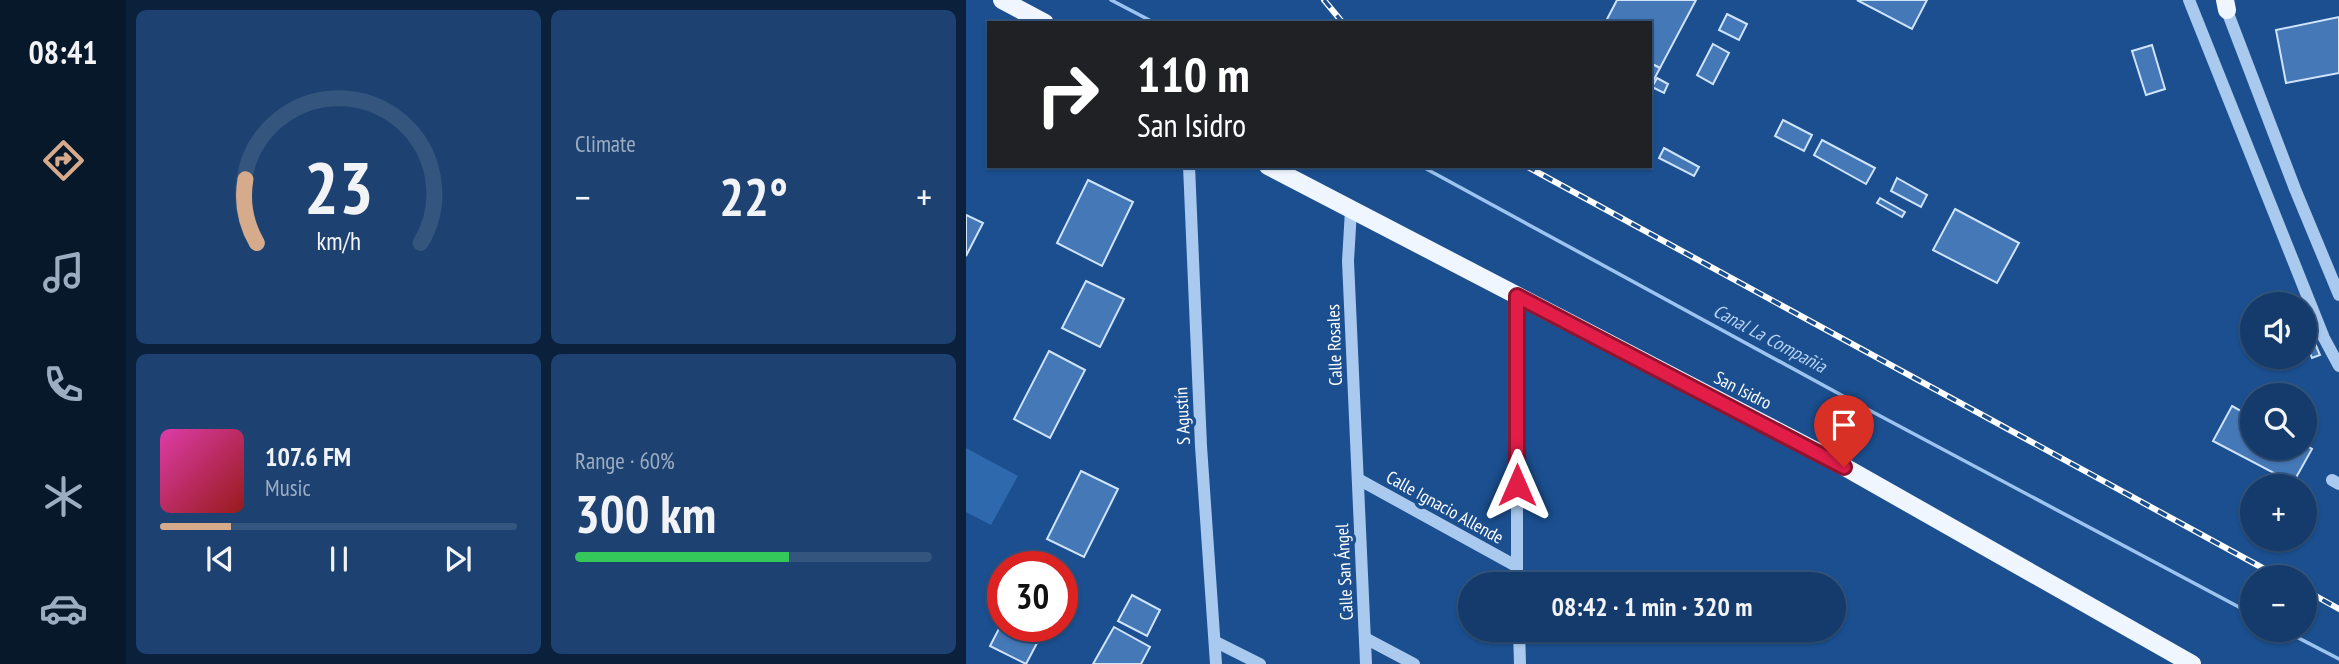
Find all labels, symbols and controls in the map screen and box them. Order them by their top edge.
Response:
text: 08:41 [28,31,98,73]
text: 110 m [1137,42,1250,106]
icon: right [1022,49,1113,140]
text: San Isidro [1137,104,1246,146]
text: Climate [575,129,636,158]
icon: directions [39,136,88,185]
text: 23 [304,139,373,233]
text: 22° [719,163,788,230]
text: − [575,172,591,221]
text: + [916,172,932,221]
text: km/h [316,225,361,257]
icon: music [39,248,88,297]
map controls [2240,292,2317,642]
button: sound [2240,292,2317,369]
water label: Canal La Compañia [1709,298,1832,378]
street label: Calle Rosales [1321,304,1347,386]
icon: phone [39,360,88,409]
street label: San Isidro [1710,366,1776,414]
button: search [2240,383,2317,460]
street label: S Agustín [1169,387,1195,445]
pin [1814,395,1874,467]
icon: arrive [1825,406,1863,444]
text: 107.6 FM [265,440,351,473]
text: Range · 60% [575,446,675,475]
position arrow [1480,448,1554,522]
street label: Calle Ignacio Allende [1382,465,1508,549]
icon: climate [39,472,88,521]
text: Music [265,473,311,502]
button: + [2240,474,2317,551]
text: 300 km [575,480,716,547]
street label: Calle San Ángel [1330,522,1358,621]
icon: previous [201,540,239,578]
icon: pause [320,540,358,578]
icon: next [439,540,477,578]
speed limit sign: 30 [987,551,1078,642]
button: − [2240,565,2317,642]
icon: car [39,584,88,633]
text: 08:42 · 1 min · 320 m [1552,590,1752,623]

